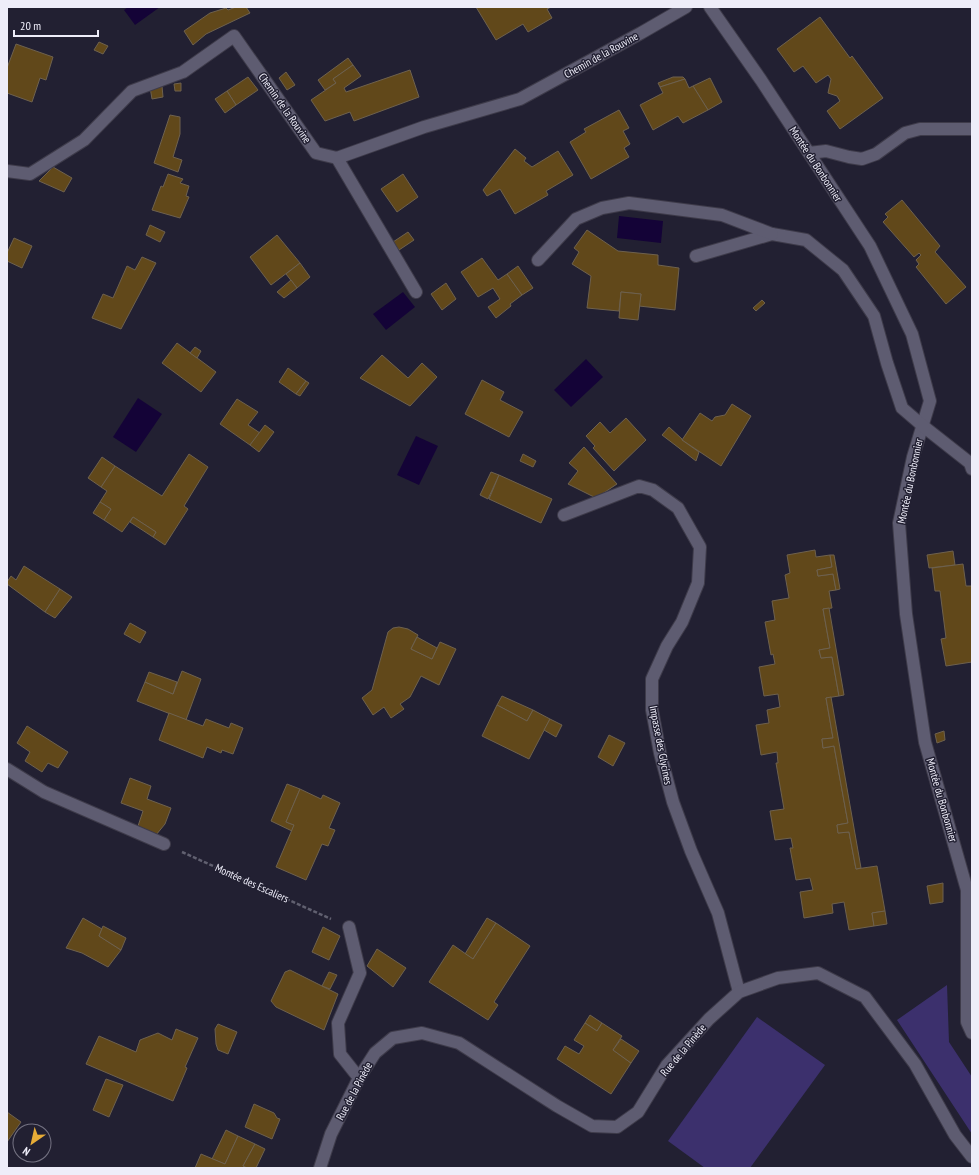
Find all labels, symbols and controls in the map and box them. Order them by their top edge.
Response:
scale bar [14,12,98,38]
text: 20 m [20,18,41,33]
street label: Chemin de la Rouvine [562,29,641,81]
street label: Chemin de la Rouvine [256,70,315,146]
street label: Montée du Bonbonnier [787,124,845,204]
street label: Montée du Bonbonnier [894,437,926,525]
street label: Impasse des Glycines [646,704,676,786]
street label: Montée du Bonbonnier [923,756,961,844]
street label: Montée des Escaliers [213,860,291,906]
street label: Rue de la Pinède [657,1021,709,1079]
street label: Rue de la Pinède [333,1059,375,1122]
north arrow [12,1123,52,1163]
text: N [20,1144,33,1159]

